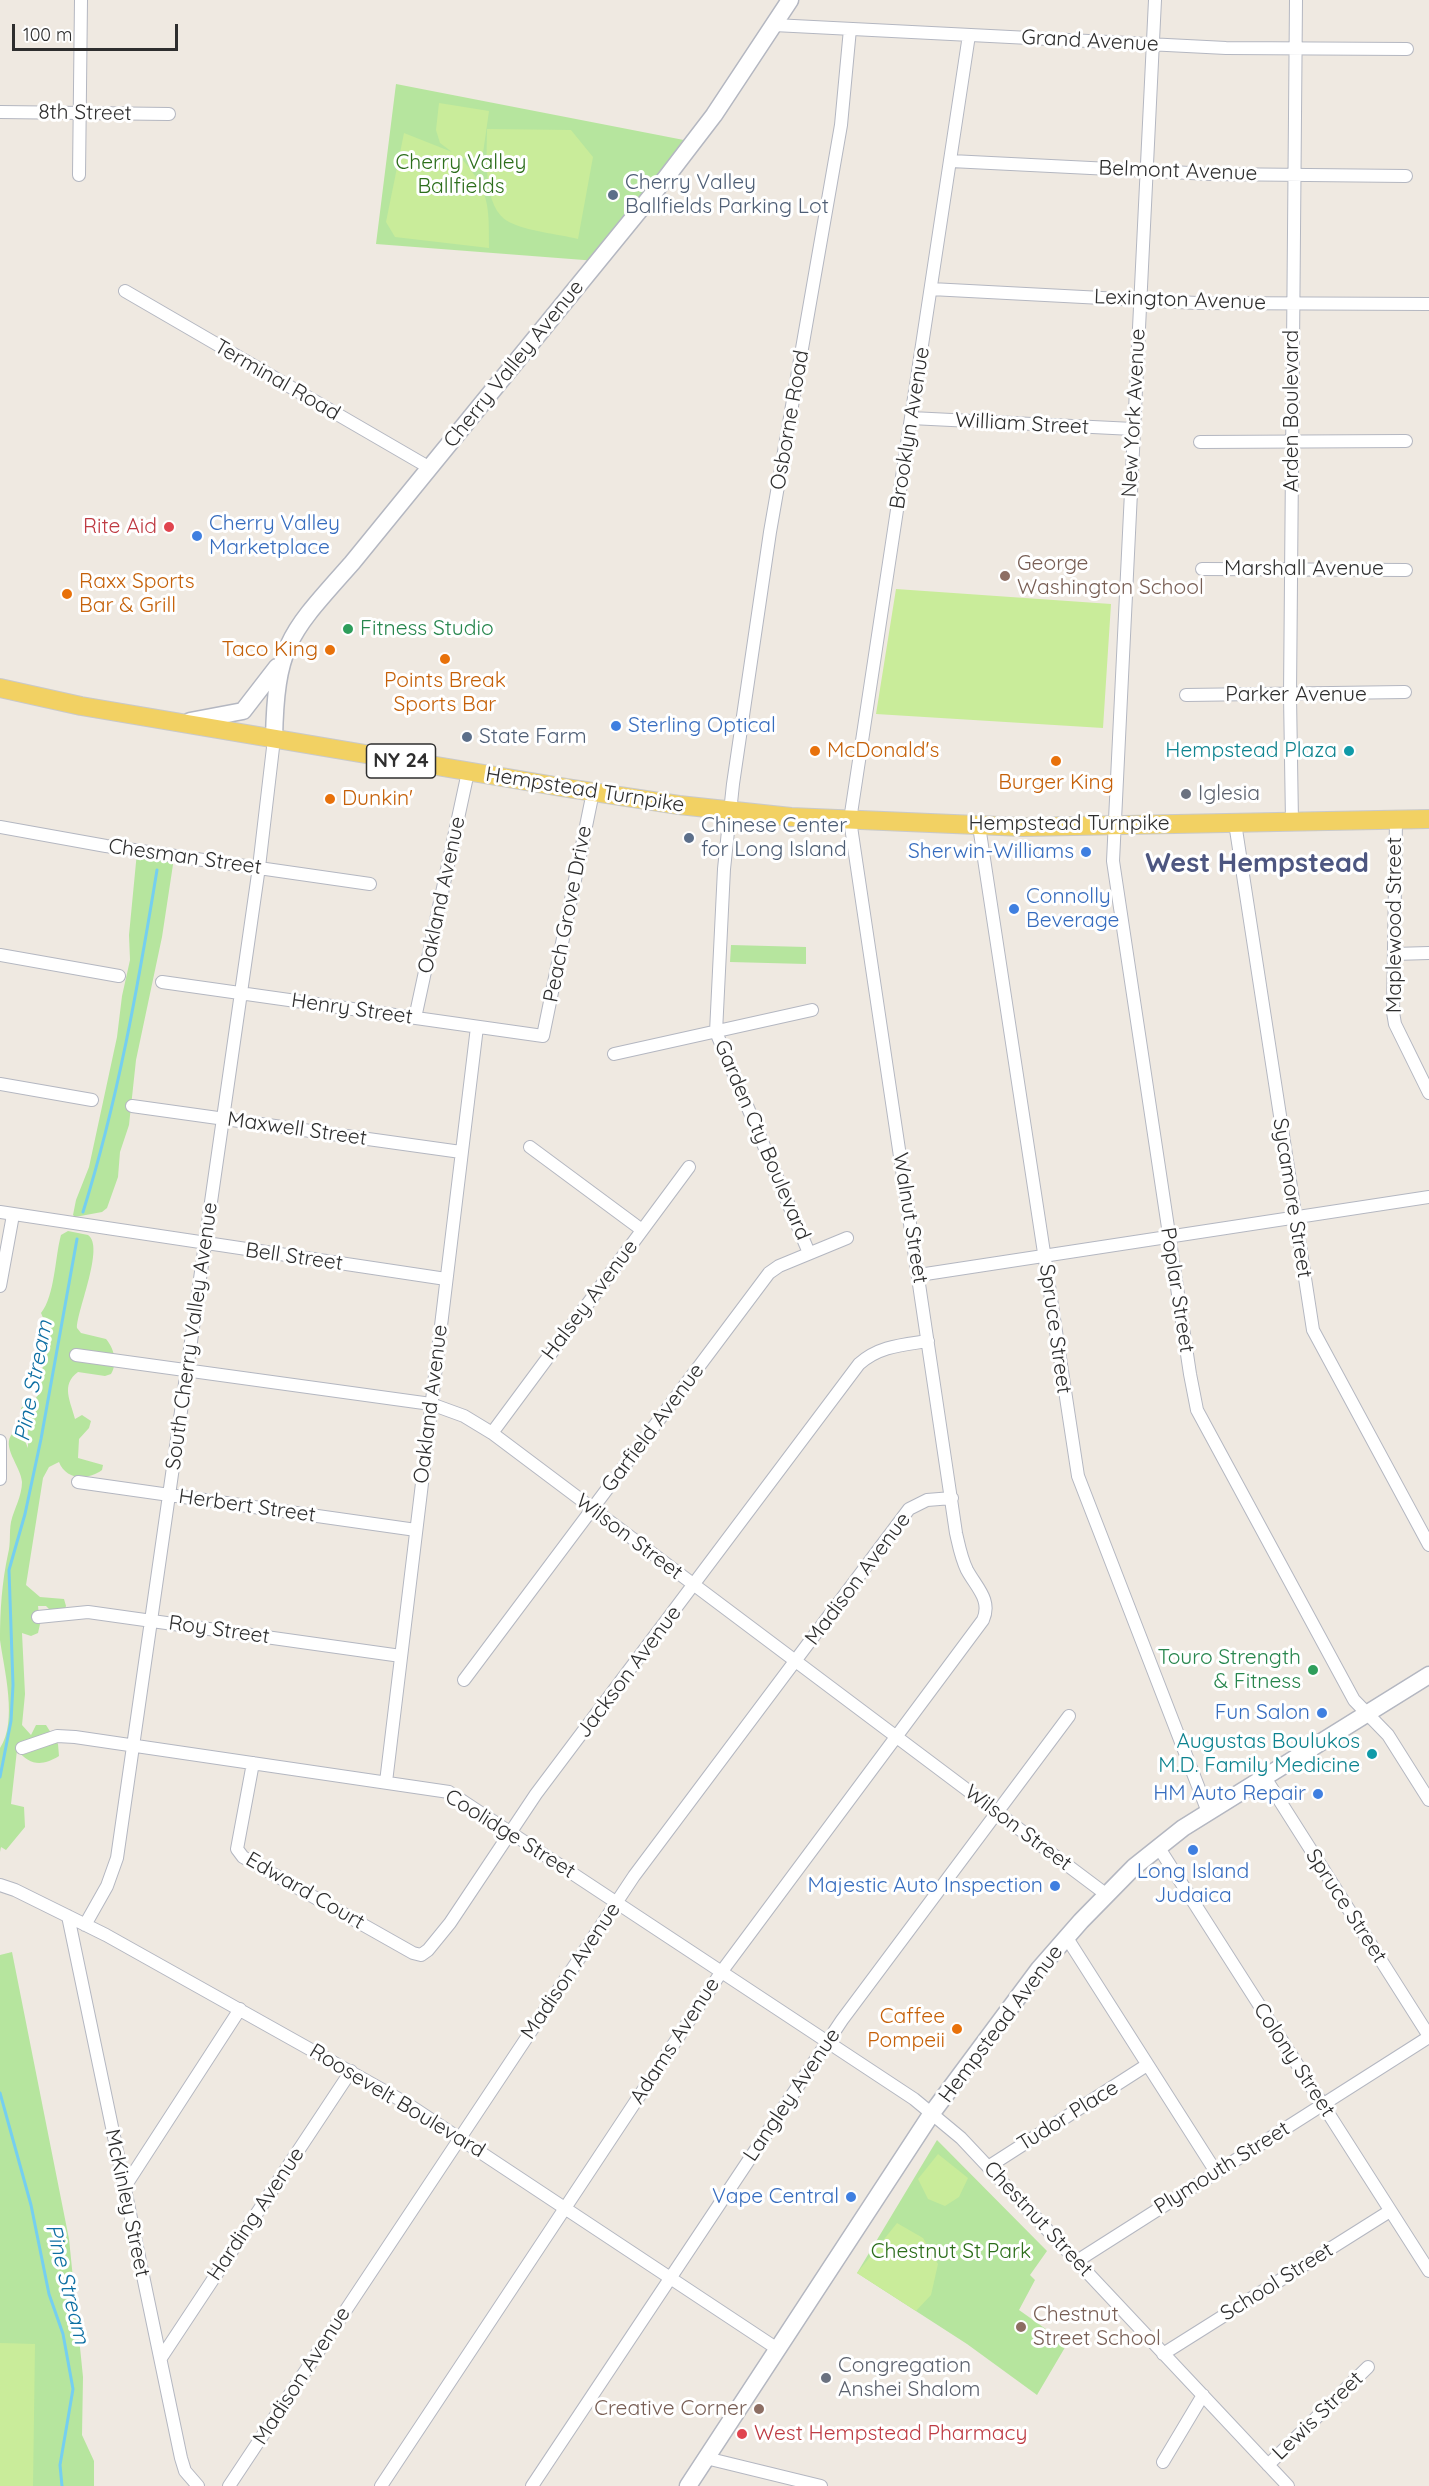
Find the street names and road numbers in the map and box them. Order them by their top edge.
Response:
street label: Grand Avenue [1021,25,1159,57]
street label: 8th Street [38,100,132,126]
street label: Belmont Avenue [1098,156,1258,186]
street label: Cherry Valley Avenue [439,275,589,453]
street label: Lexington Avenue [1094,284,1266,316]
street label: New York Avenue [1117,328,1151,498]
street label: Arden Boulevard [1279,330,1305,492]
street label: Terminal Road [210,334,344,426]
street label: Brooklyn Avenue [885,345,935,511]
street label: Osborne Road [765,348,815,492]
street label: William Street [954,408,1090,440]
street label: Marshall Avenue [1224,556,1384,582]
street label: Parker Avenue [1225,682,1367,708]
road number: NY 24 [366,744,436,778]
street label: Hempstead Turnpike [484,762,686,818]
street label: Hempstead Turnpike [968,811,1170,837]
street label: Oakland Avenue [413,814,471,976]
street label: Peach Grove Drive [539,824,597,1004]
street label: Chesman Street [107,834,263,880]
street label: Maplewood Street [1382,837,1408,1013]
street label: Henry Street [290,988,414,1030]
street label: Garden Cty Boulevard [708,1036,816,1244]
street label: Maxwell Street [226,1107,368,1151]
street label: Sycamore Street [1267,1116,1317,1280]
street label: Walnut Street [887,1151,933,1285]
street label: South Cherry Valley Avenue [161,1201,223,1471]
street label: Poplar Street [1155,1226,1199,1354]
street label: Halsey Avenue [537,1235,643,1365]
street label: Bell Street [244,1238,344,1276]
street label: Spruce Street [1033,1263,1077,1395]
street label: Oakland Avenue [409,1323,453,1485]
street label: Garfield Avenue [596,1359,710,1497]
street label: Herbert Street [177,1484,317,1528]
street label: Wilson Street [571,1489,687,1585]
street label: Madison Avenue [800,1508,916,1650]
street label: Jackson Avenue [571,1601,687,1743]
street label: Roy Street [167,1610,271,1650]
street label: Wilson Street [960,1780,1076,1876]
street label: Coolidge Street [440,1784,580,1884]
street label: Spruce Street [1300,1844,1392,1968]
street label: Edward Court [241,1847,369,1935]
street label: Madison Avenue [516,1898,626,2044]
street label: Hempstead Avenue [934,1940,1068,2108]
street label: Adams Avenue [625,1973,725,2109]
street label: Colony Street [1248,1998,1340,2122]
street label: Langley Avenue [738,2024,846,2166]
street label: Roosevelt Boulevard [305,2039,489,2163]
street label: Tudor Place [1013,2075,1123,2157]
street label: Plymouth Street [1150,2116,1294,2220]
street label: McKinley Street [99,2127,155,2279]
street label: Harding Avenue [202,2143,310,2285]
street label: Chestnut Street [978,2156,1098,2282]
street label: School Street [1216,2237,1338,2327]
street label: Madison Avenue [248,2302,356,2450]
street label: Lewis Street [1267,2367,1369,2465]

